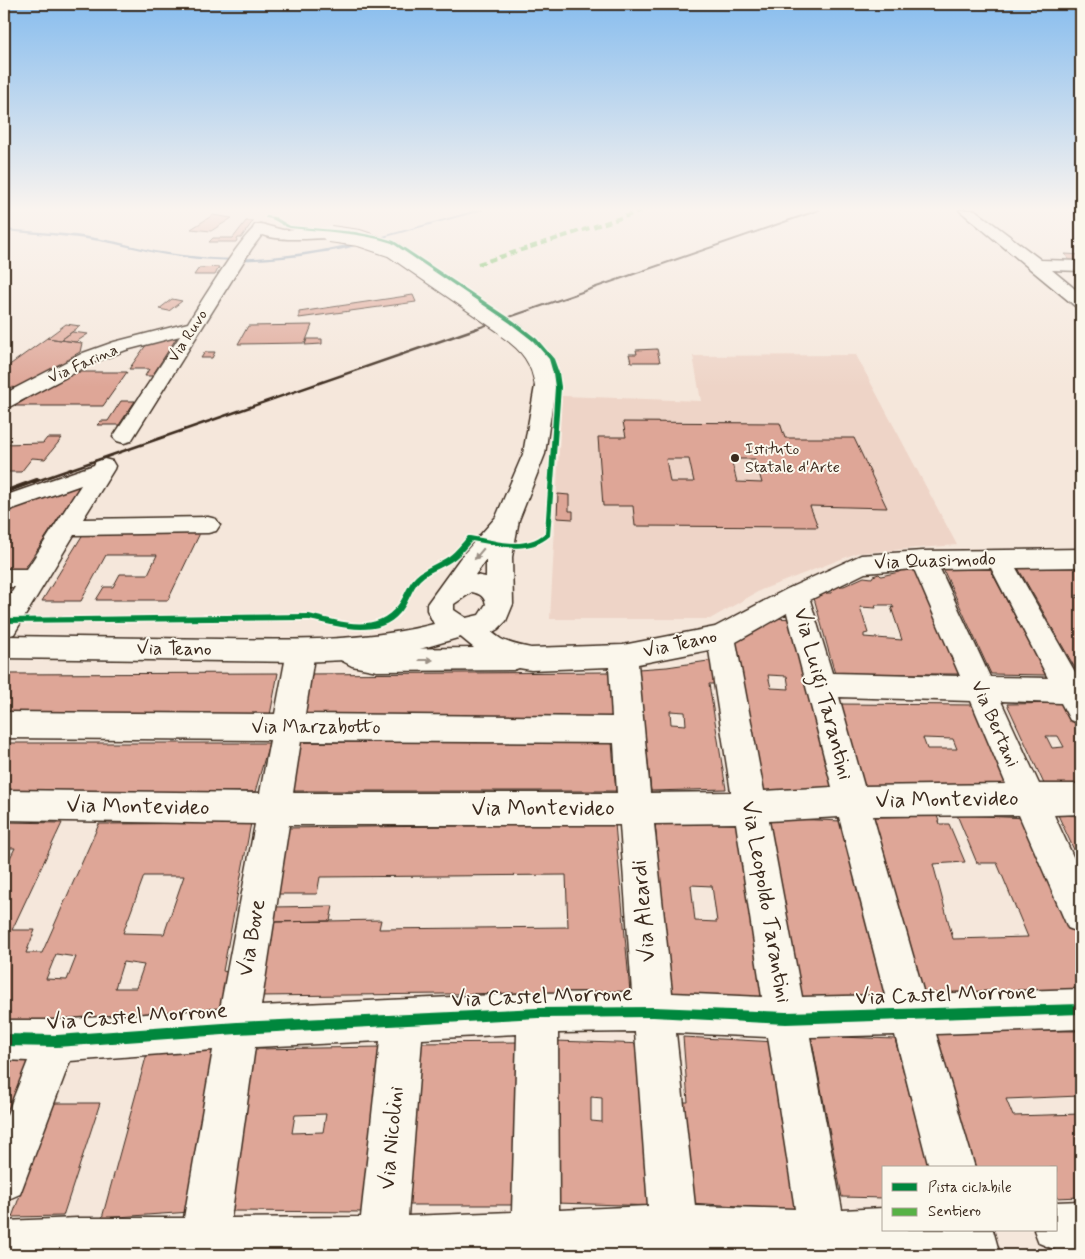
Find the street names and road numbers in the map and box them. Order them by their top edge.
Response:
street label: Via Ruvo [163,305,213,366]
street label: Via Farina [45,339,121,389]
street label: Via Quasimodo [874,546,996,576]
street label: Via Luigi Tarantini [784,605,859,784]
street label: Via Teano [641,624,719,664]
street label: Via Teano [136,636,212,662]
street label: Via Bertani [965,677,1025,771]
street label: Via Marzabotto [251,715,381,740]
street label: Via Montevideo [875,785,1019,815]
street label: Via Montevideo [66,792,210,822]
street label: Via Montevideo [471,795,615,823]
street label: Via Leopoldo Tarantini [734,799,798,1005]
street label: Via Aleardi [626,859,662,963]
street label: Via Bove [231,897,273,979]
street label: Via Castel Morrone [855,978,1037,1012]
street label: Via Castel Morrone [451,980,633,1014]
street label: Via Castel Morrone [46,997,229,1037]
street label: Via Nicolini [374,1085,410,1191]

